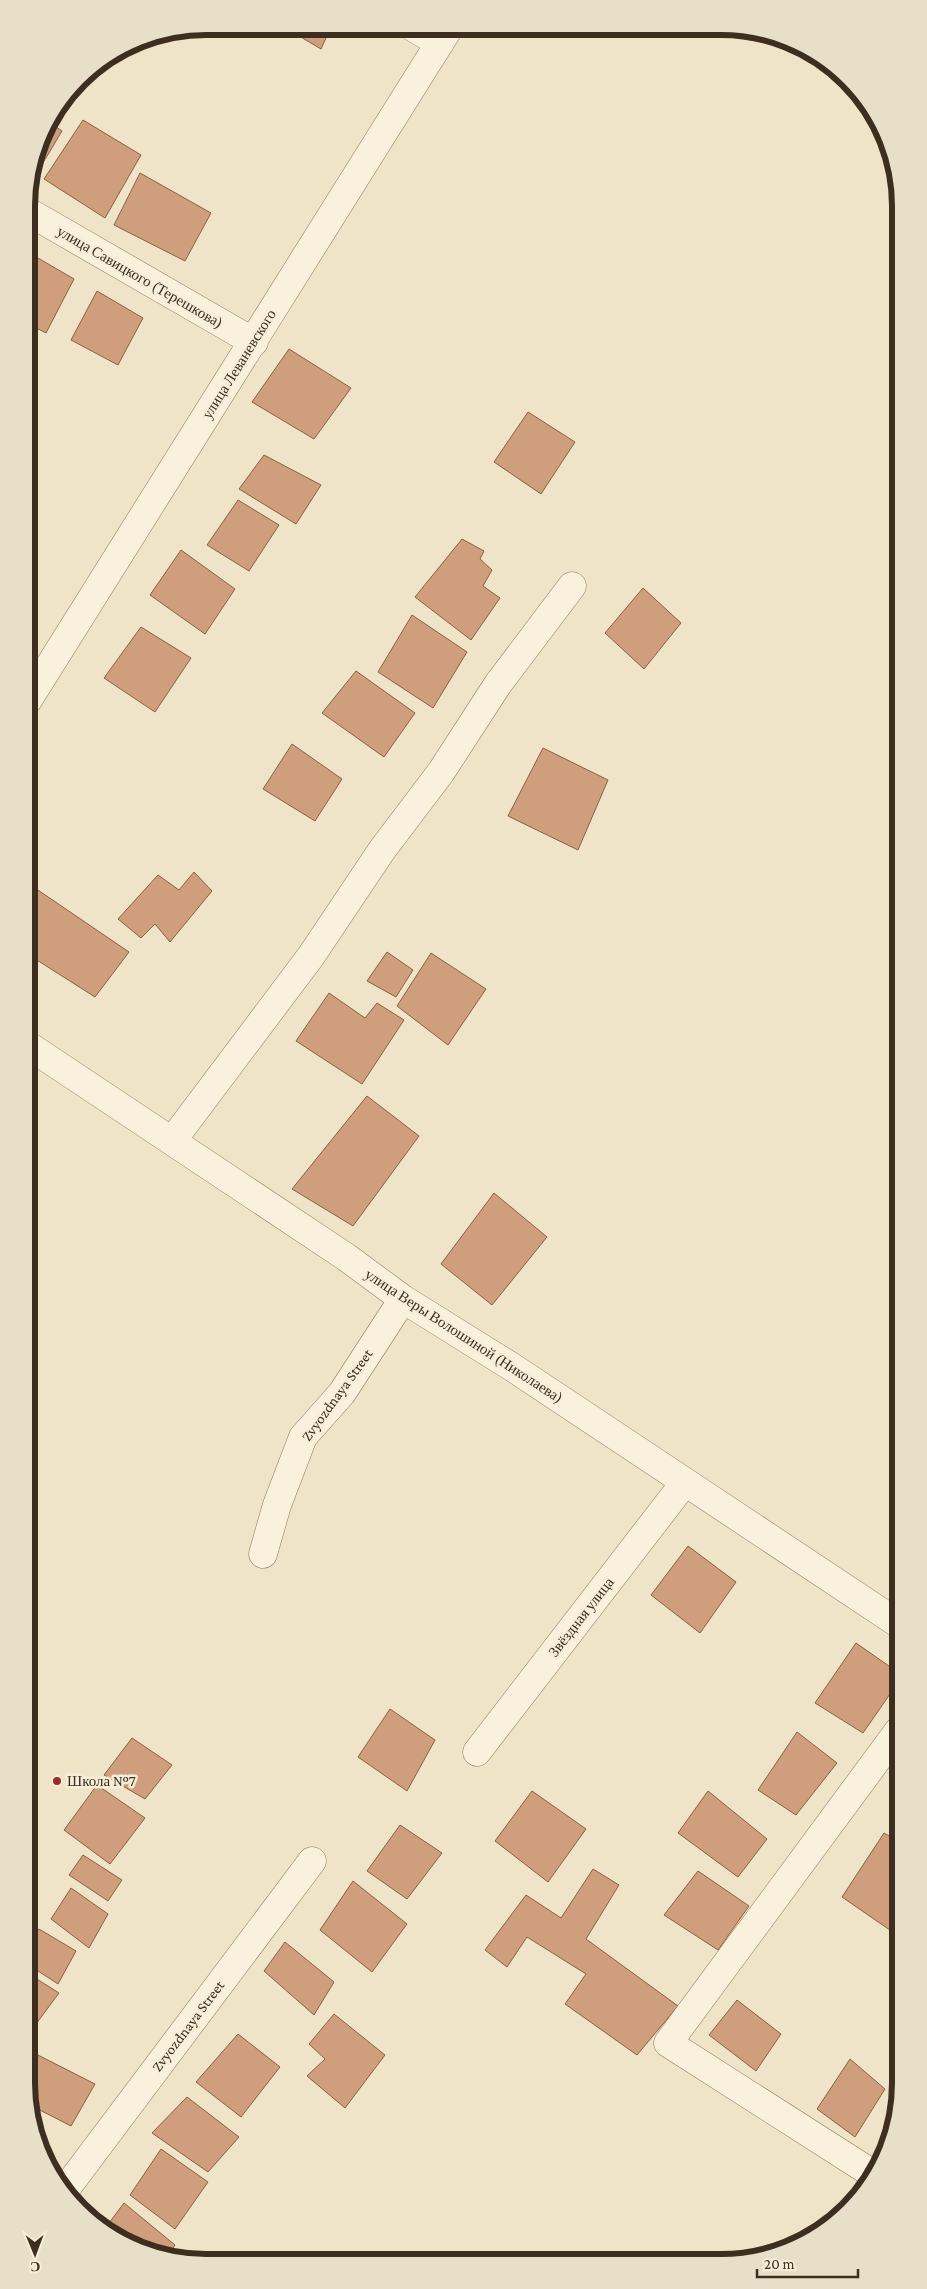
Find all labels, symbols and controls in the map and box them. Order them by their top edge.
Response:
street label: улица Савицкого (Терешкова) [54,223,226,332]
street label: улица Леваневского [199,306,279,422]
street label: улица Веры Волошиной (Николаева) [362,1266,566,1407]
street label: Zvyozdnaya Street [298,1345,377,1445]
street label: Звёздная улица [545,1574,617,1660]
place label: Школа №7 [67,1773,136,1789]
marker: Школа №7 [51,1775,63,1787]
street label: Zvyozdnaya Street [149,1977,229,2075]
north arrow [10,2229,60,2279]
scale bar [757,2246,858,2278]
text: 20 m [764,2256,795,2272]
text: С [30,2259,40,2275]

